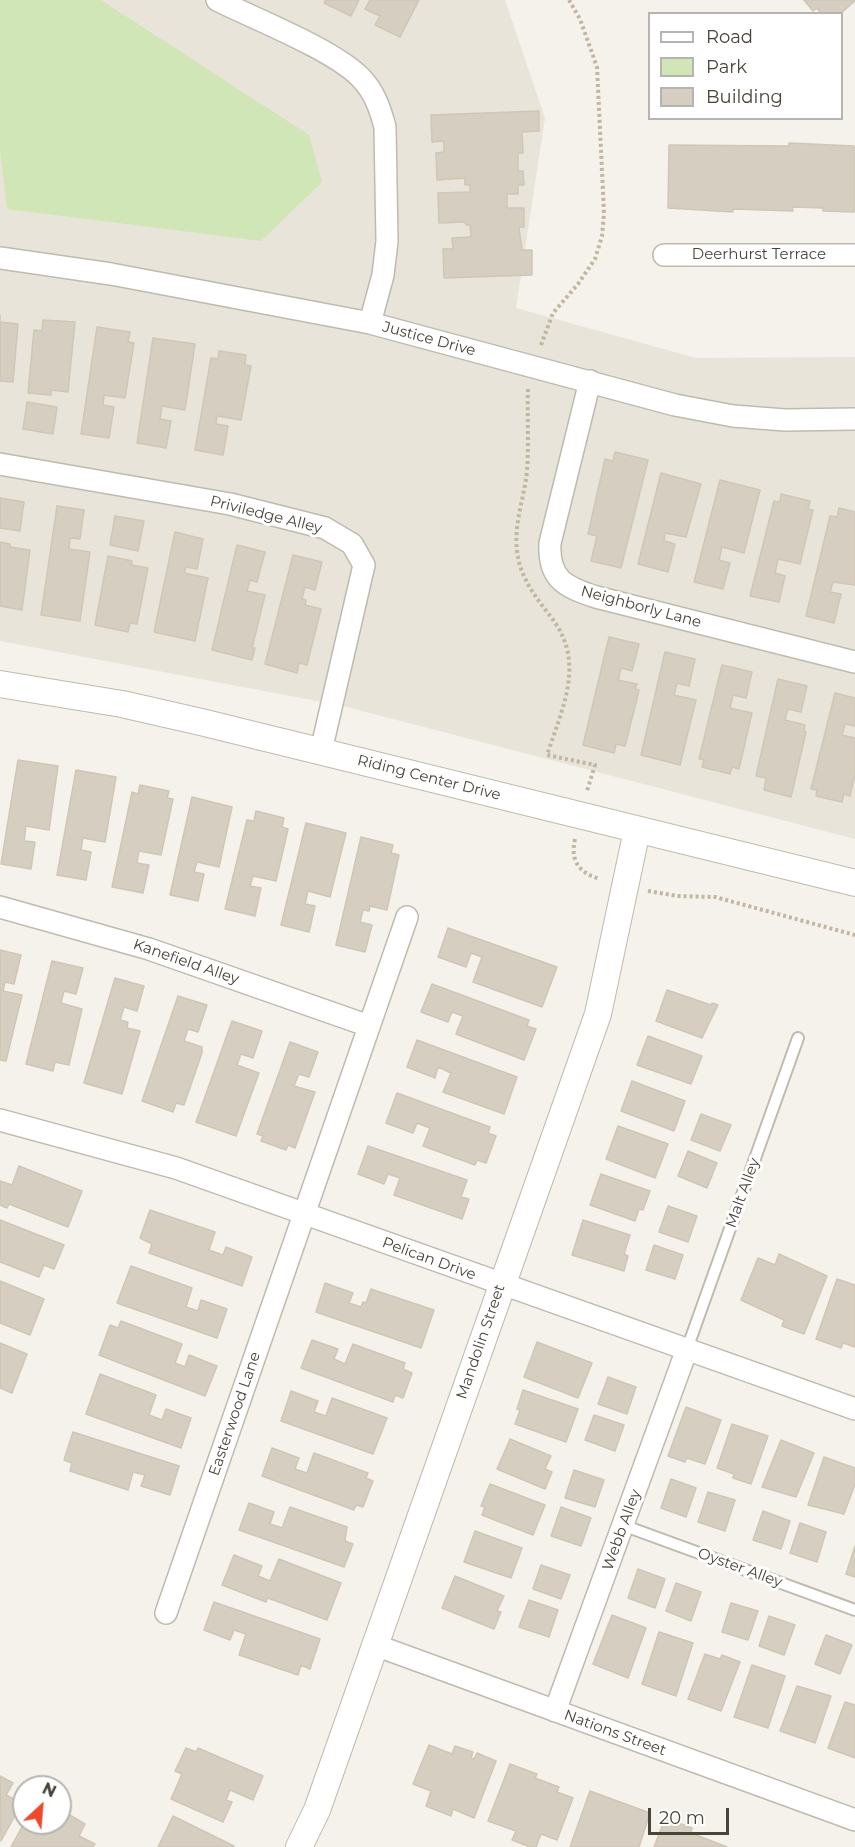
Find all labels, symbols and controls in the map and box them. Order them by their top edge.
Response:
legend [648,12,843,120]
text: Road [706,26,753,48]
text: Park [706,56,747,78]
text: Building [706,86,783,108]
street label: Deerhurst Terrace [692,246,826,264]
street label: Justice Drive [380,318,478,360]
street label: Priviledge Alley [208,492,324,538]
street label: Neighborly Lane [579,582,703,632]
street label: Riding Center Drive [355,751,503,805]
street label: Kanefield Alley [131,935,241,989]
street label: Malt Alley [722,1156,764,1230]
street label: Pelican Drive [380,1234,478,1284]
street label: Mandolin Street [453,1282,509,1402]
street label: Easterwood Lane [205,1350,265,1478]
street label: Webb Alley [599,1487,645,1573]
street label: Oyster Alley [695,1544,785,1592]
street label: Nations Street [562,1706,668,1760]
north arrow [12,1775,72,1835]
text: N [39,1779,59,1802]
scale bar [651,1796,732,1834]
text: 20 m [659,1807,705,1829]

